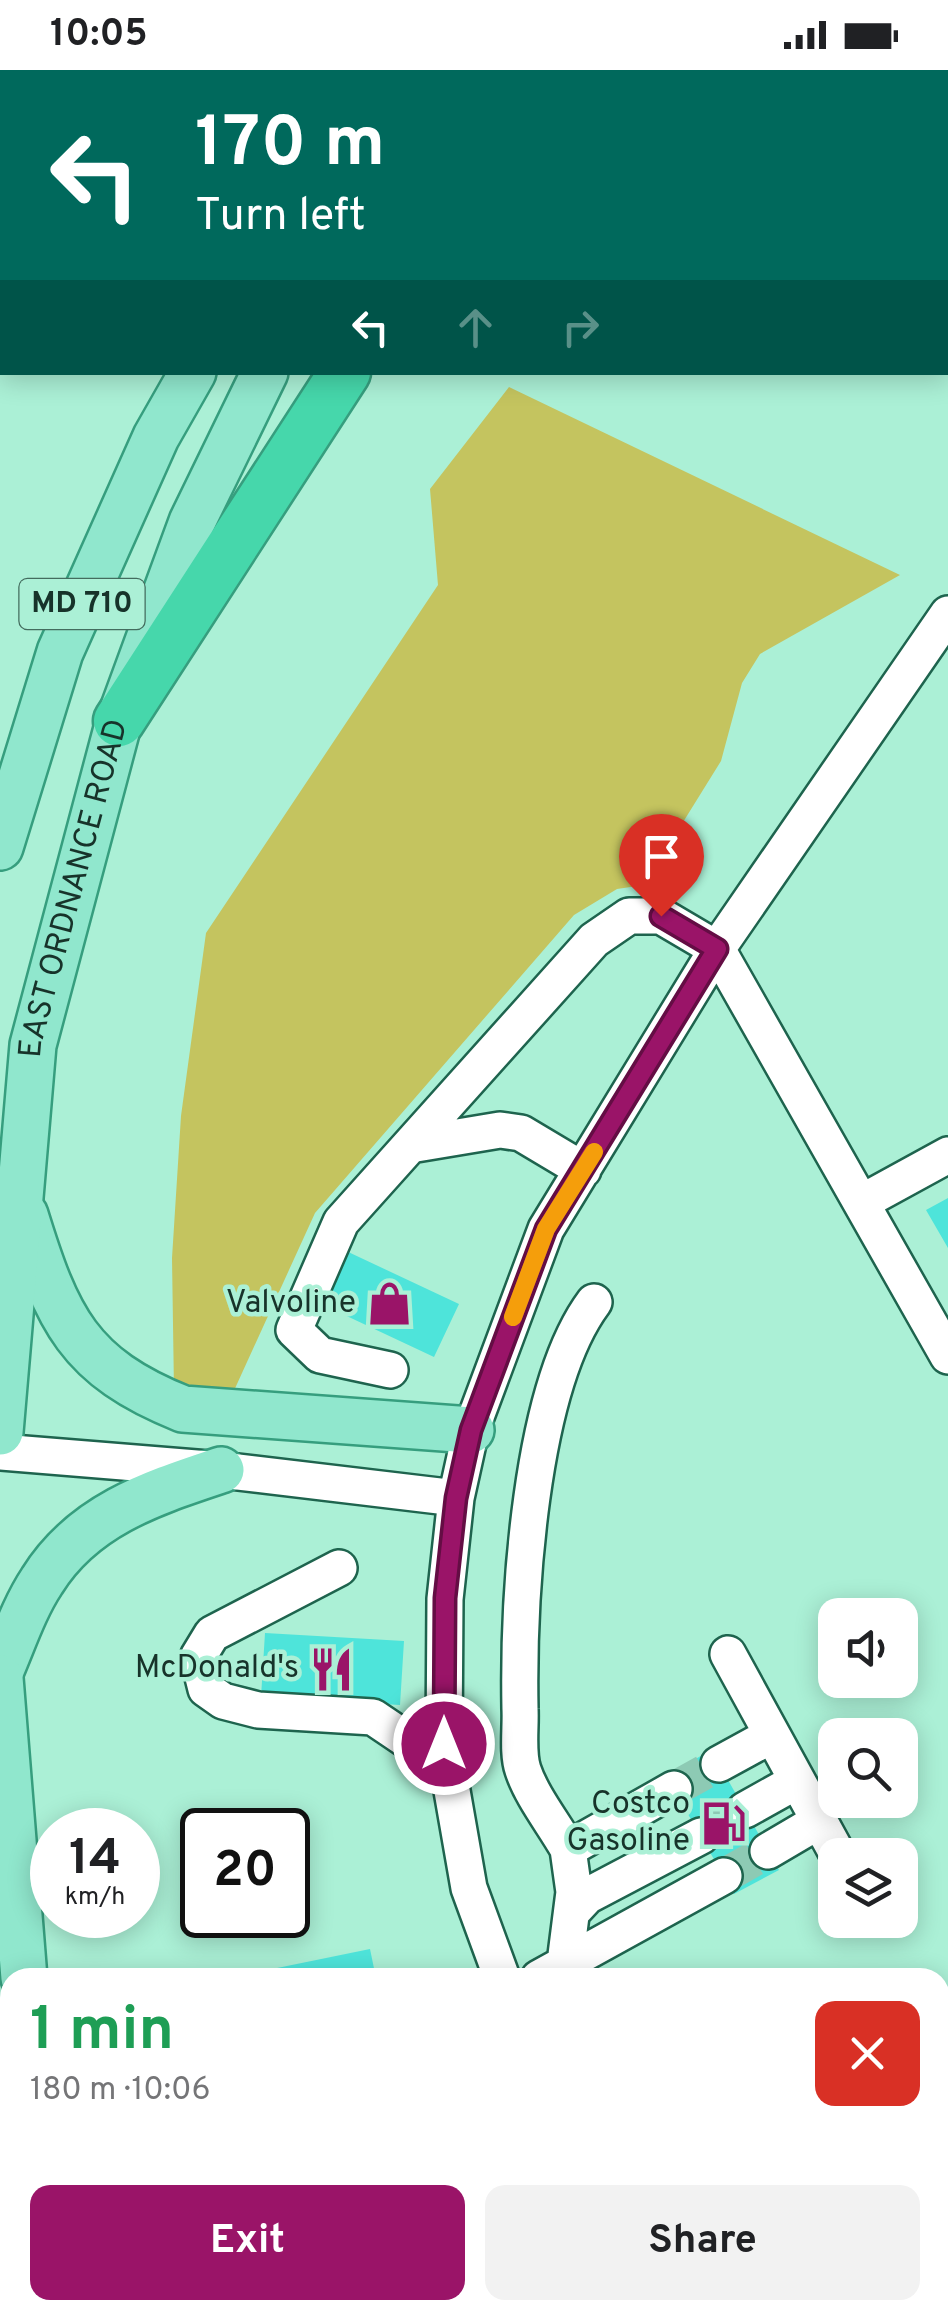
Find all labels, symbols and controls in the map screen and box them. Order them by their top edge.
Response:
text: 10:05 [50,11,148,60]
text: 170 m [195,102,385,191]
icon: left [30,110,160,240]
text: Turn left [195,189,366,246]
icon: left [343,300,398,355]
icon: ahead [448,300,503,355]
icon: right [553,300,608,355]
road number: MD 710 [19,579,144,629]
street label: EAST ORDNANCE ROAD [12,715,139,1060]
pin [619,814,704,917]
icon: arrive [634,829,689,884]
shop icon: Valvoline [365,1280,413,1328]
place label: Valvoline [226,1284,356,1324]
map controls [818,1598,918,1938]
button: sound [818,1598,918,1698]
restaurant icon: McDonald's [308,1645,356,1693]
place label: McDonald's [135,1649,299,1689]
position arrow [392,1692,496,1796]
button: search [818,1718,918,1818]
place label: Costco Gasoline [566,1785,690,1862]
fuel station icon: Costco Gasoline [699,1799,747,1847]
speed limit sign: 20 [180,1808,310,1938]
text: 14 [69,1829,121,1892]
button: layers [818,1838,918,1938]
text: km/h [65,1882,125,1914]
text: 1 min [30,1995,174,2071]
button: close [815,2001,920,2106]
text: 180 m · 10:06 [30,2071,211,2111]
button: Exit [30,2185,465,2300]
button: Share [485,2185,920,2300]

